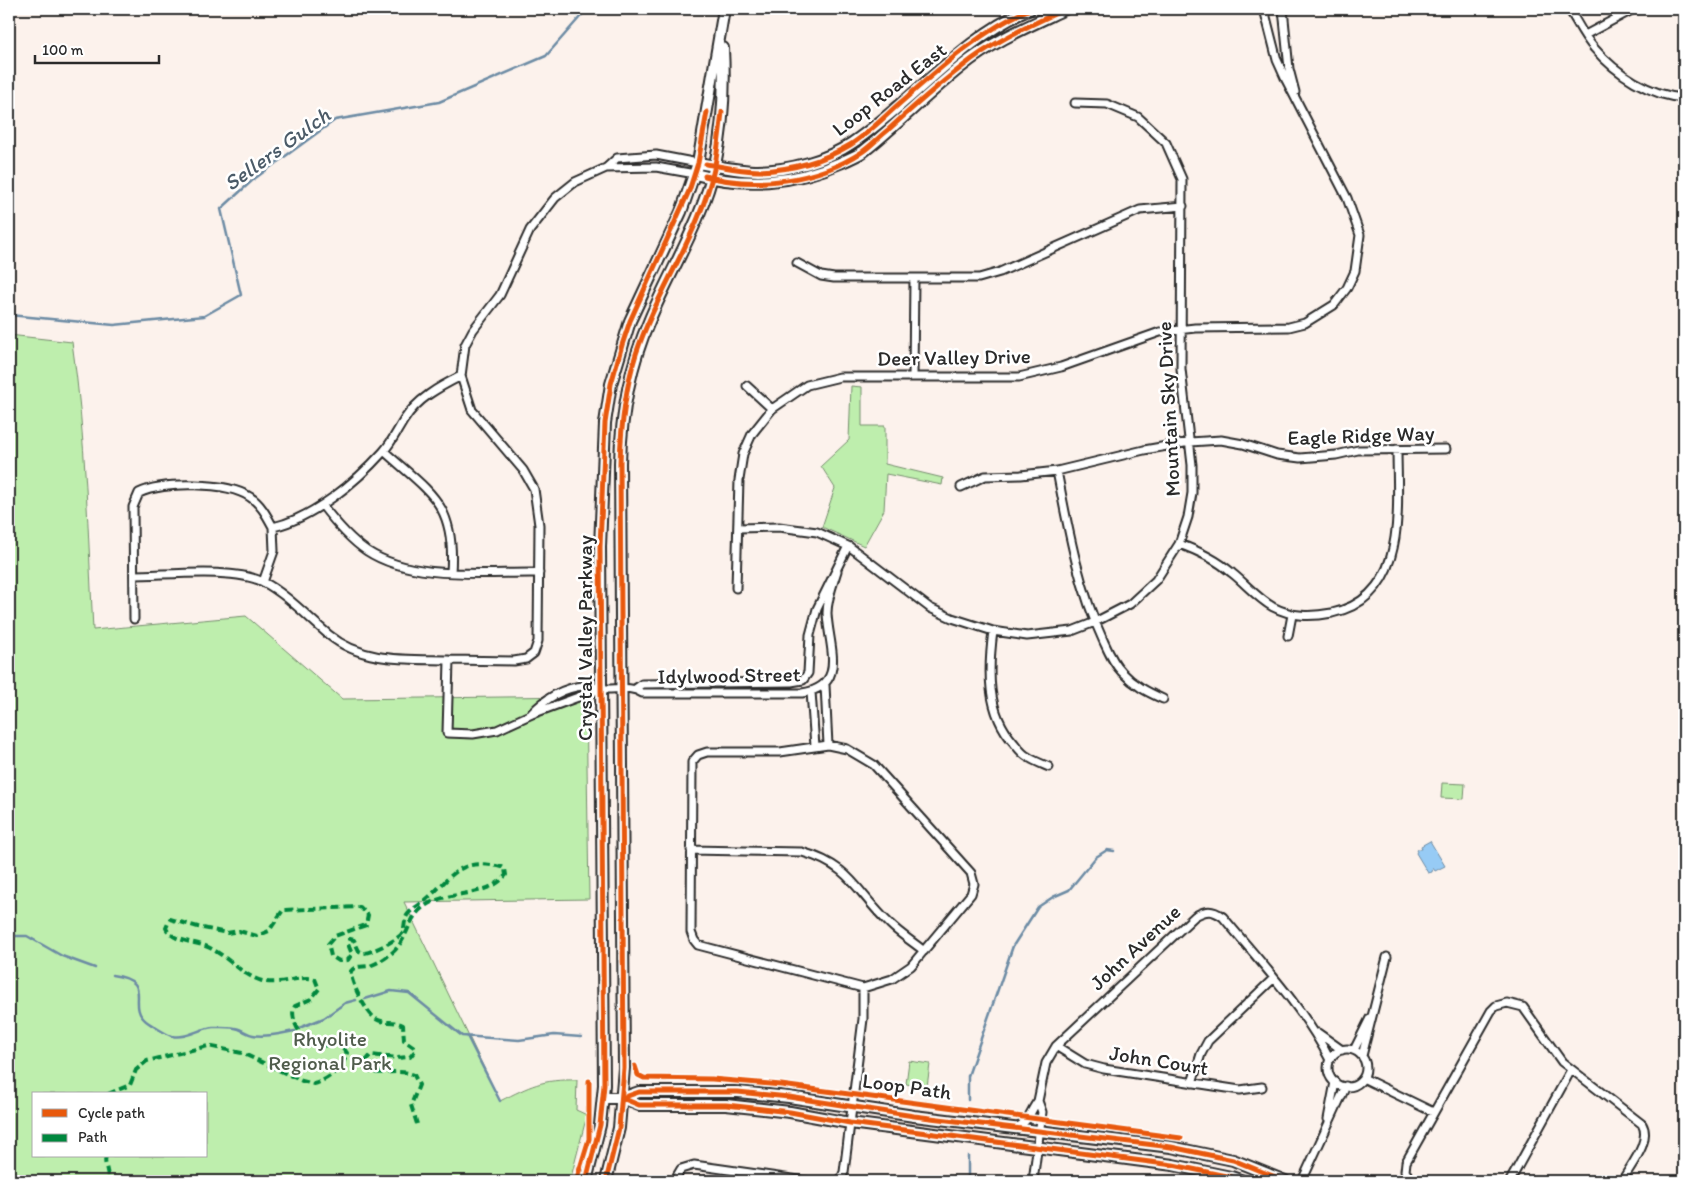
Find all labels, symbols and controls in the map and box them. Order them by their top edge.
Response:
scale bar [35,32,159,64]
street label: Loop Road East [827,37,951,141]
text: 100 m [42,41,84,59]
water label: Sellers Gulch [218,101,336,197]
street label: Mountain Sky Drive [1151,321,1185,497]
street label: Deer Valley Drive [877,343,1031,371]
street label: Eagle Ridge Way [1287,420,1435,450]
street label: Crystal Valley Parkway [572,535,597,741]
street label: Idylwood Street [657,661,801,689]
street label: John Avenue [1085,899,1185,995]
park label: Rhyolite Regional Park [268,1026,392,1075]
street label: John Court [1108,1040,1210,1080]
street label: Loop Path [861,1067,953,1105]
legend [32,1092,208,1158]
text: Cycle path [78,1104,145,1122]
text: Path [78,1128,107,1146]

